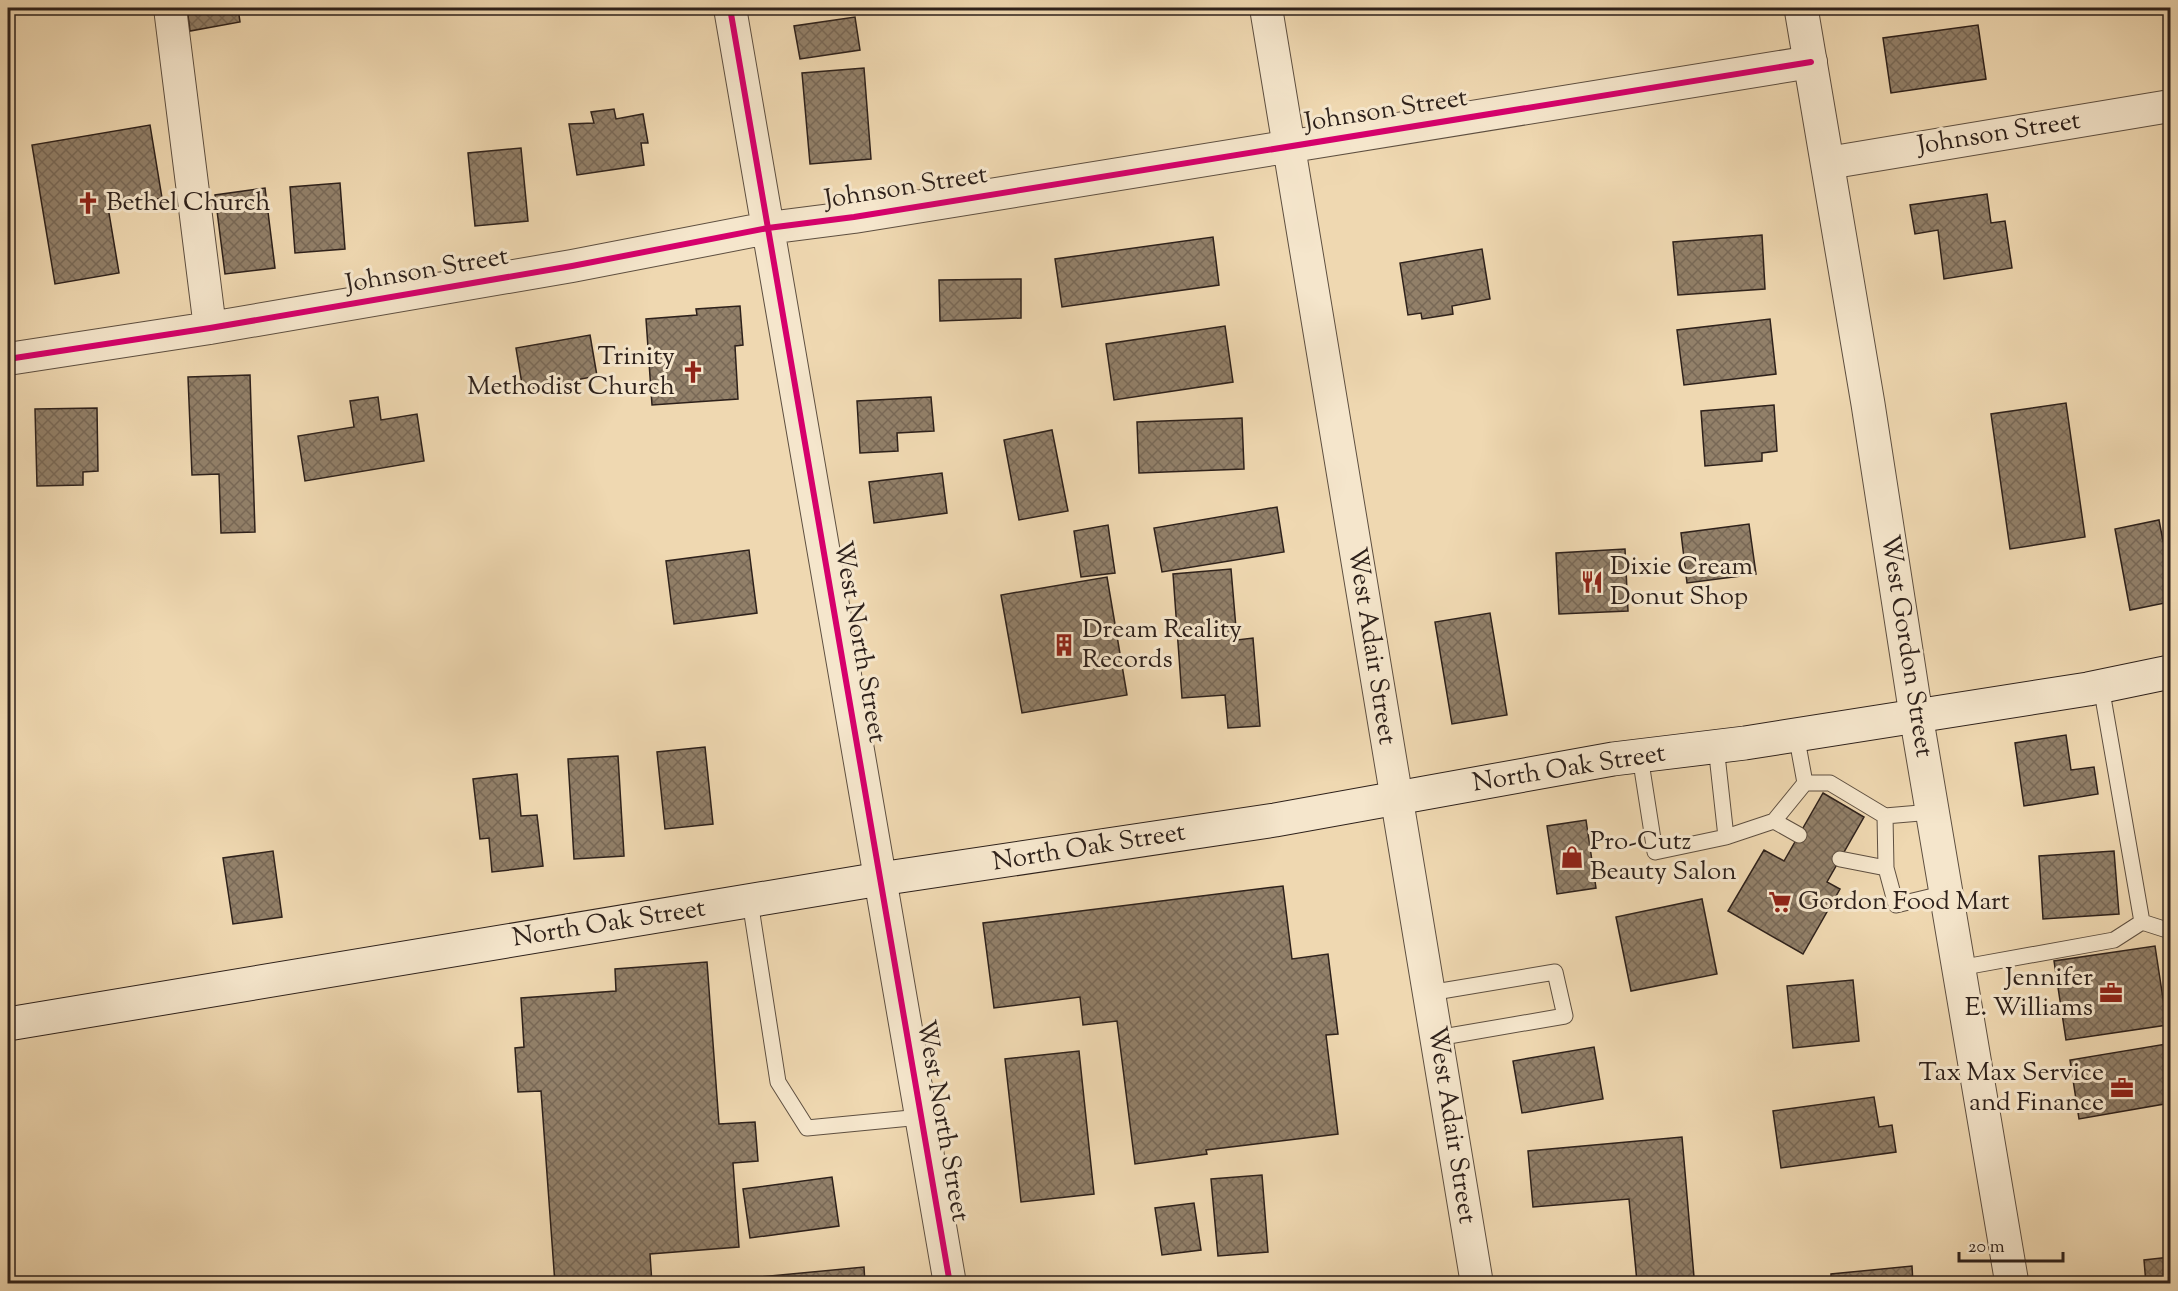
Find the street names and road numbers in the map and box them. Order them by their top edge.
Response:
street label: Johnson Street [1300,80,1470,142]
street label: Johnson Street [1913,103,2083,165]
street label: Johnson Street [820,157,990,219]
street label: Johnson Street [341,238,511,304]
street label: West Gordon Street [1870,532,1942,760]
street label: West North Street [823,538,895,746]
street label: West Adair Street [1337,545,1405,747]
street label: North Oak Street [1470,735,1668,803]
street label: North Oak Street [990,814,1188,882]
street label: North Oak Street [510,890,708,958]
street label: West North Street [906,1017,978,1225]
street label: West Adair Street [1417,1024,1485,1226]

